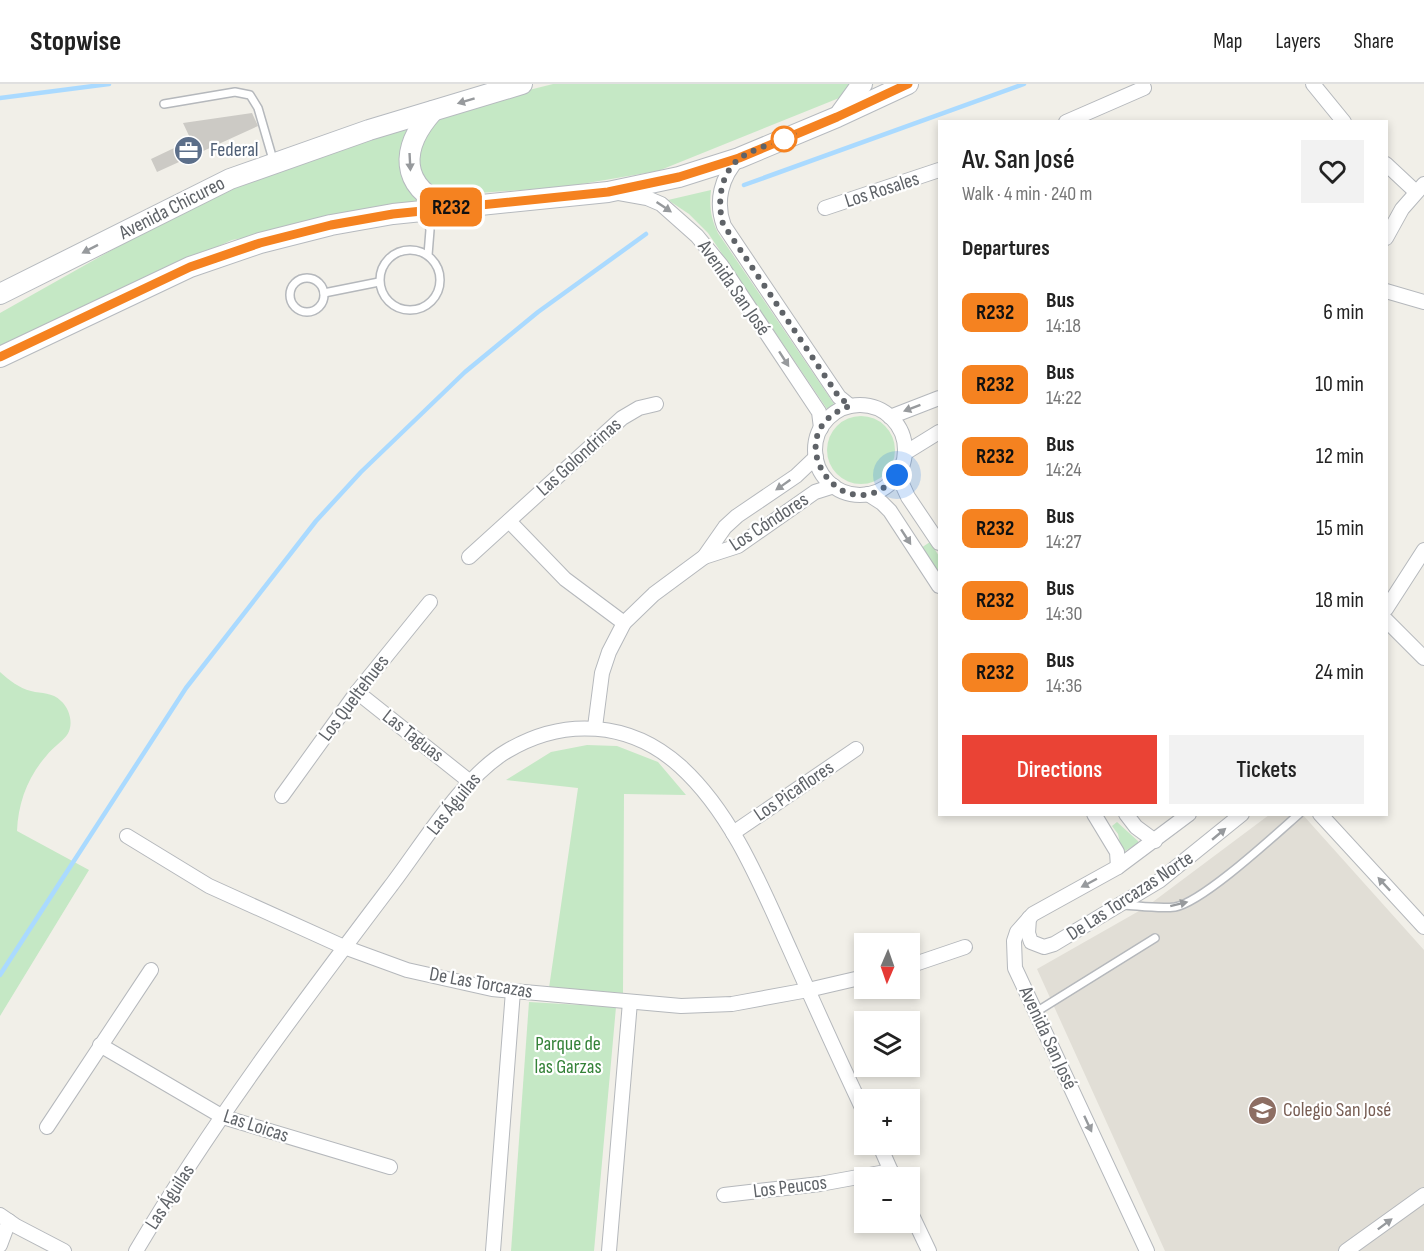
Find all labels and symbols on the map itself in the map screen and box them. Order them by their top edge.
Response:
one-way arrow [457,97,475,106]
unlabelled marker [771,126,797,152]
office icon: Federal [173,134,205,166]
place label: Federal [210,138,259,162]
one-way arrow [406,153,415,172]
street label: Los Rosales [842,167,922,213]
street label: Avenida Chicureo [114,171,229,245]
line badge: R232 [409,188,493,226]
one-way arrow [656,201,672,212]
street label: Avenida San José [692,235,776,340]
one-way arrow [82,245,99,254]
one-way arrow [778,351,789,367]
one-way arrow [903,404,921,413]
street label: Las Golondrinas [532,413,626,501]
your location [882,460,912,490]
one-way arrow [775,479,791,491]
street label: Los Cóndores [725,488,813,556]
one-way arrow [901,528,912,545]
street label: Los Queltehues [314,650,394,746]
street label: Las Taguas [378,705,448,767]
street label: Los Picaflores [750,756,838,826]
street label: Las Águilas [422,768,486,840]
one-way arrow [1211,828,1226,841]
street label: De Las Torcazas Norte [1062,846,1198,946]
one-way arrow [1377,876,1391,891]
one-way arrow [1080,878,1097,888]
one-way arrow [1170,899,1188,909]
north arrow [854,933,920,999]
street label: De Las Torcazas [427,962,535,1004]
street label: Avenida San José [1013,982,1082,1093]
park label: Parque de las Garzas [534,1032,602,1079]
school or university icon: Colegio San José [1246,1094,1278,1126]
place label: Colegio San José [1283,1098,1391,1122]
street label: Las Loicas [220,1104,292,1148]
one-way arrow [1083,1115,1092,1132]
street label: Las Águilas [140,1160,200,1234]
street label: Los Peucos [752,1171,828,1203]
one-way arrow [1377,1218,1393,1230]

